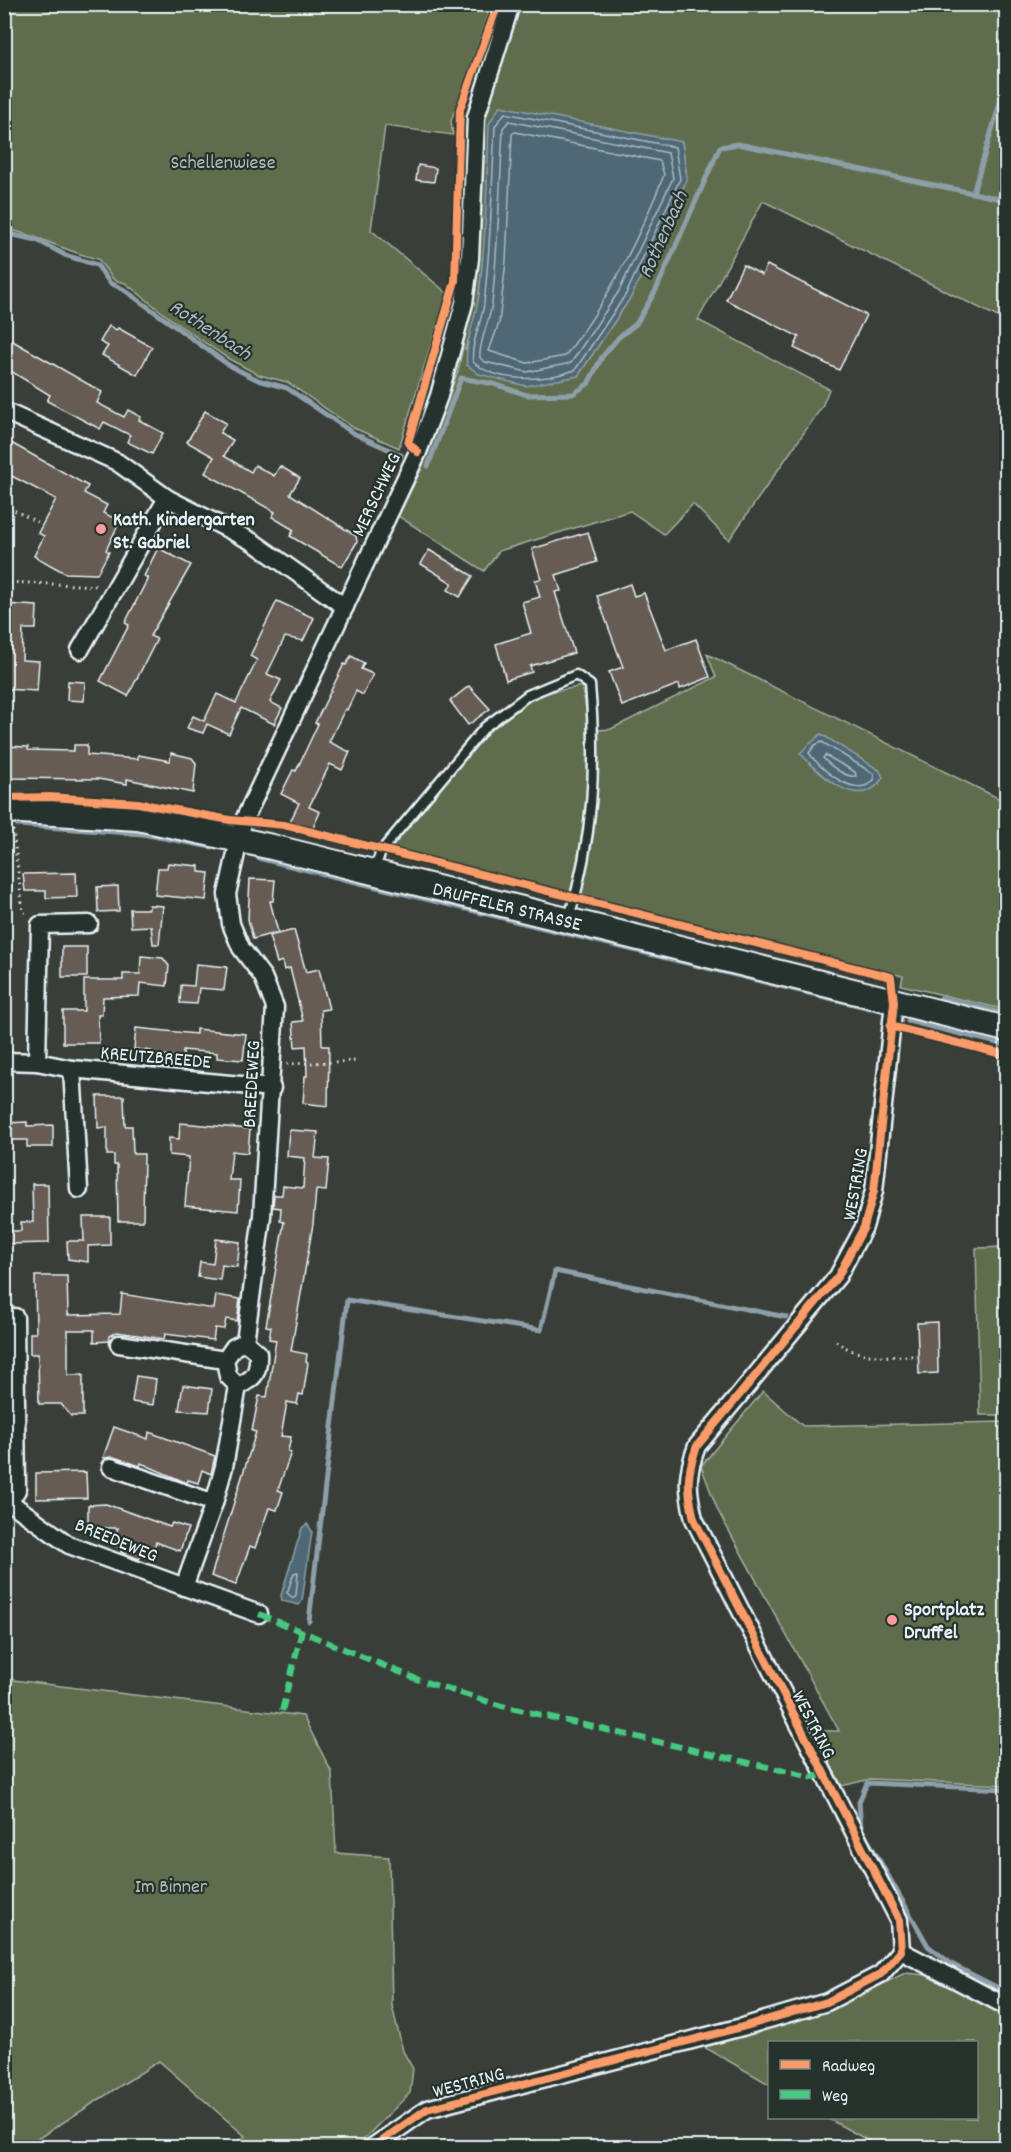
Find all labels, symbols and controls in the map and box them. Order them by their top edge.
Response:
park label: Schellenwiese [171,150,276,178]
water label: Rothenbach [632,185,698,284]
water label: Rothenbach [162,294,258,370]
street label: MERSCHWEG [346,449,409,542]
place label: Kath. Kindergarten St. Gabriel [113,507,255,558]
marker: Kath. Kindergarten St. Gabriel [94,522,108,536]
street label: DRUFFELER STRASSE [429,876,584,940]
street label: KREUTZBREEDE [99,1040,212,1078]
street label: BREEDEWEG [237,1040,269,1129]
street label: WESTRING [837,1146,877,1223]
street label: BREEDEWEG [70,1512,162,1571]
place label: Sportplatz Druffel [904,1597,984,1648]
marker: Sportplatz Druffel [885,1613,899,1627]
street label: WESTRING [783,1686,841,1764]
park label: Im Binner [135,1874,208,1902]
legend [768,2041,978,2119]
text: Radweg [822,2055,875,2080]
street label: WESTRING [430,2061,508,2107]
text: Weg [822,2085,848,2110]

